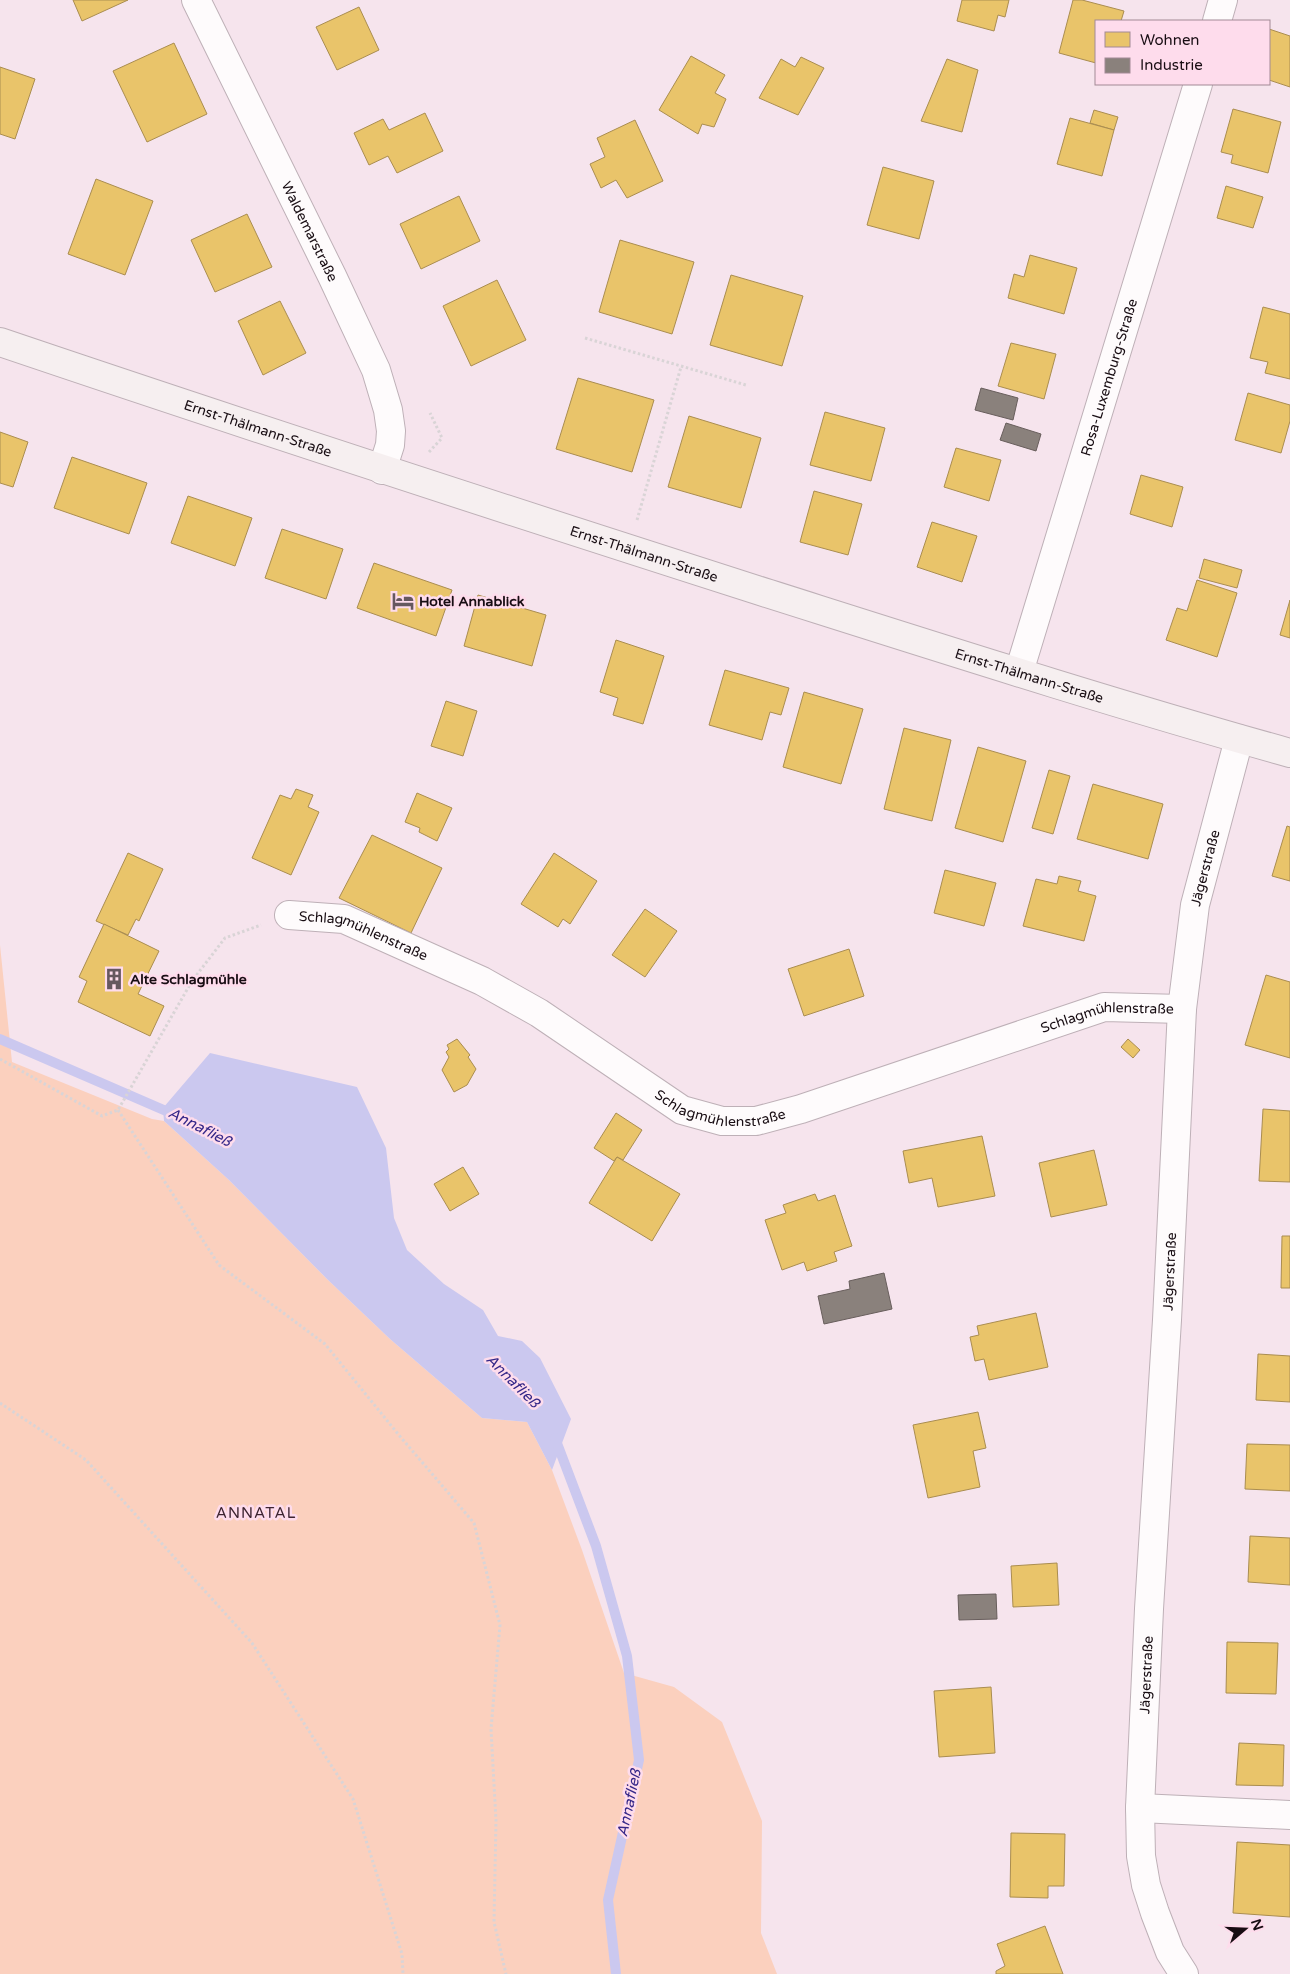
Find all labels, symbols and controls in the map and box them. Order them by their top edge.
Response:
legend [1095,20,1270,85]
text: Wohnen [1140,31,1200,49]
text: Industrie [1140,56,1203,74]
street label: Waldemarstraße [278,179,341,285]
street label: Rosa-Luxemburg-Straße [1077,297,1141,458]
street label: Ernst-Thälmann-Straße [182,396,334,461]
street label: Ernst-Thälmann-Straße [568,522,720,586]
hotel icon: Hotel Annablick [390,588,416,614]
place label: Hotel Annablick [419,593,525,610]
street label: Ernst-Thälmann-Straße [953,645,1106,707]
street label: Jägerstraße [1187,828,1224,908]
street label: Schlagmühlenstraße [298,908,430,965]
building icon: Alte Schlagmühle [101,966,127,992]
place label: Alte Schlagmühle [130,971,247,988]
street label: Schlagmühlenstraße [1038,999,1174,1037]
street label: Schlagmühlenstraße [651,1086,787,1130]
water label: Annafließ [165,1103,235,1151]
street label: Jägerstraße [1159,1232,1180,1311]
water label: Annafließ [482,1350,544,1412]
district label: ANNATAL [216,1504,296,1522]
street label: Jägerstraße [1136,1635,1157,1714]
water label: Annafließ [613,1767,645,1838]
north arrow [1220,1904,1270,1954]
text: N [1247,1917,1267,1933]

